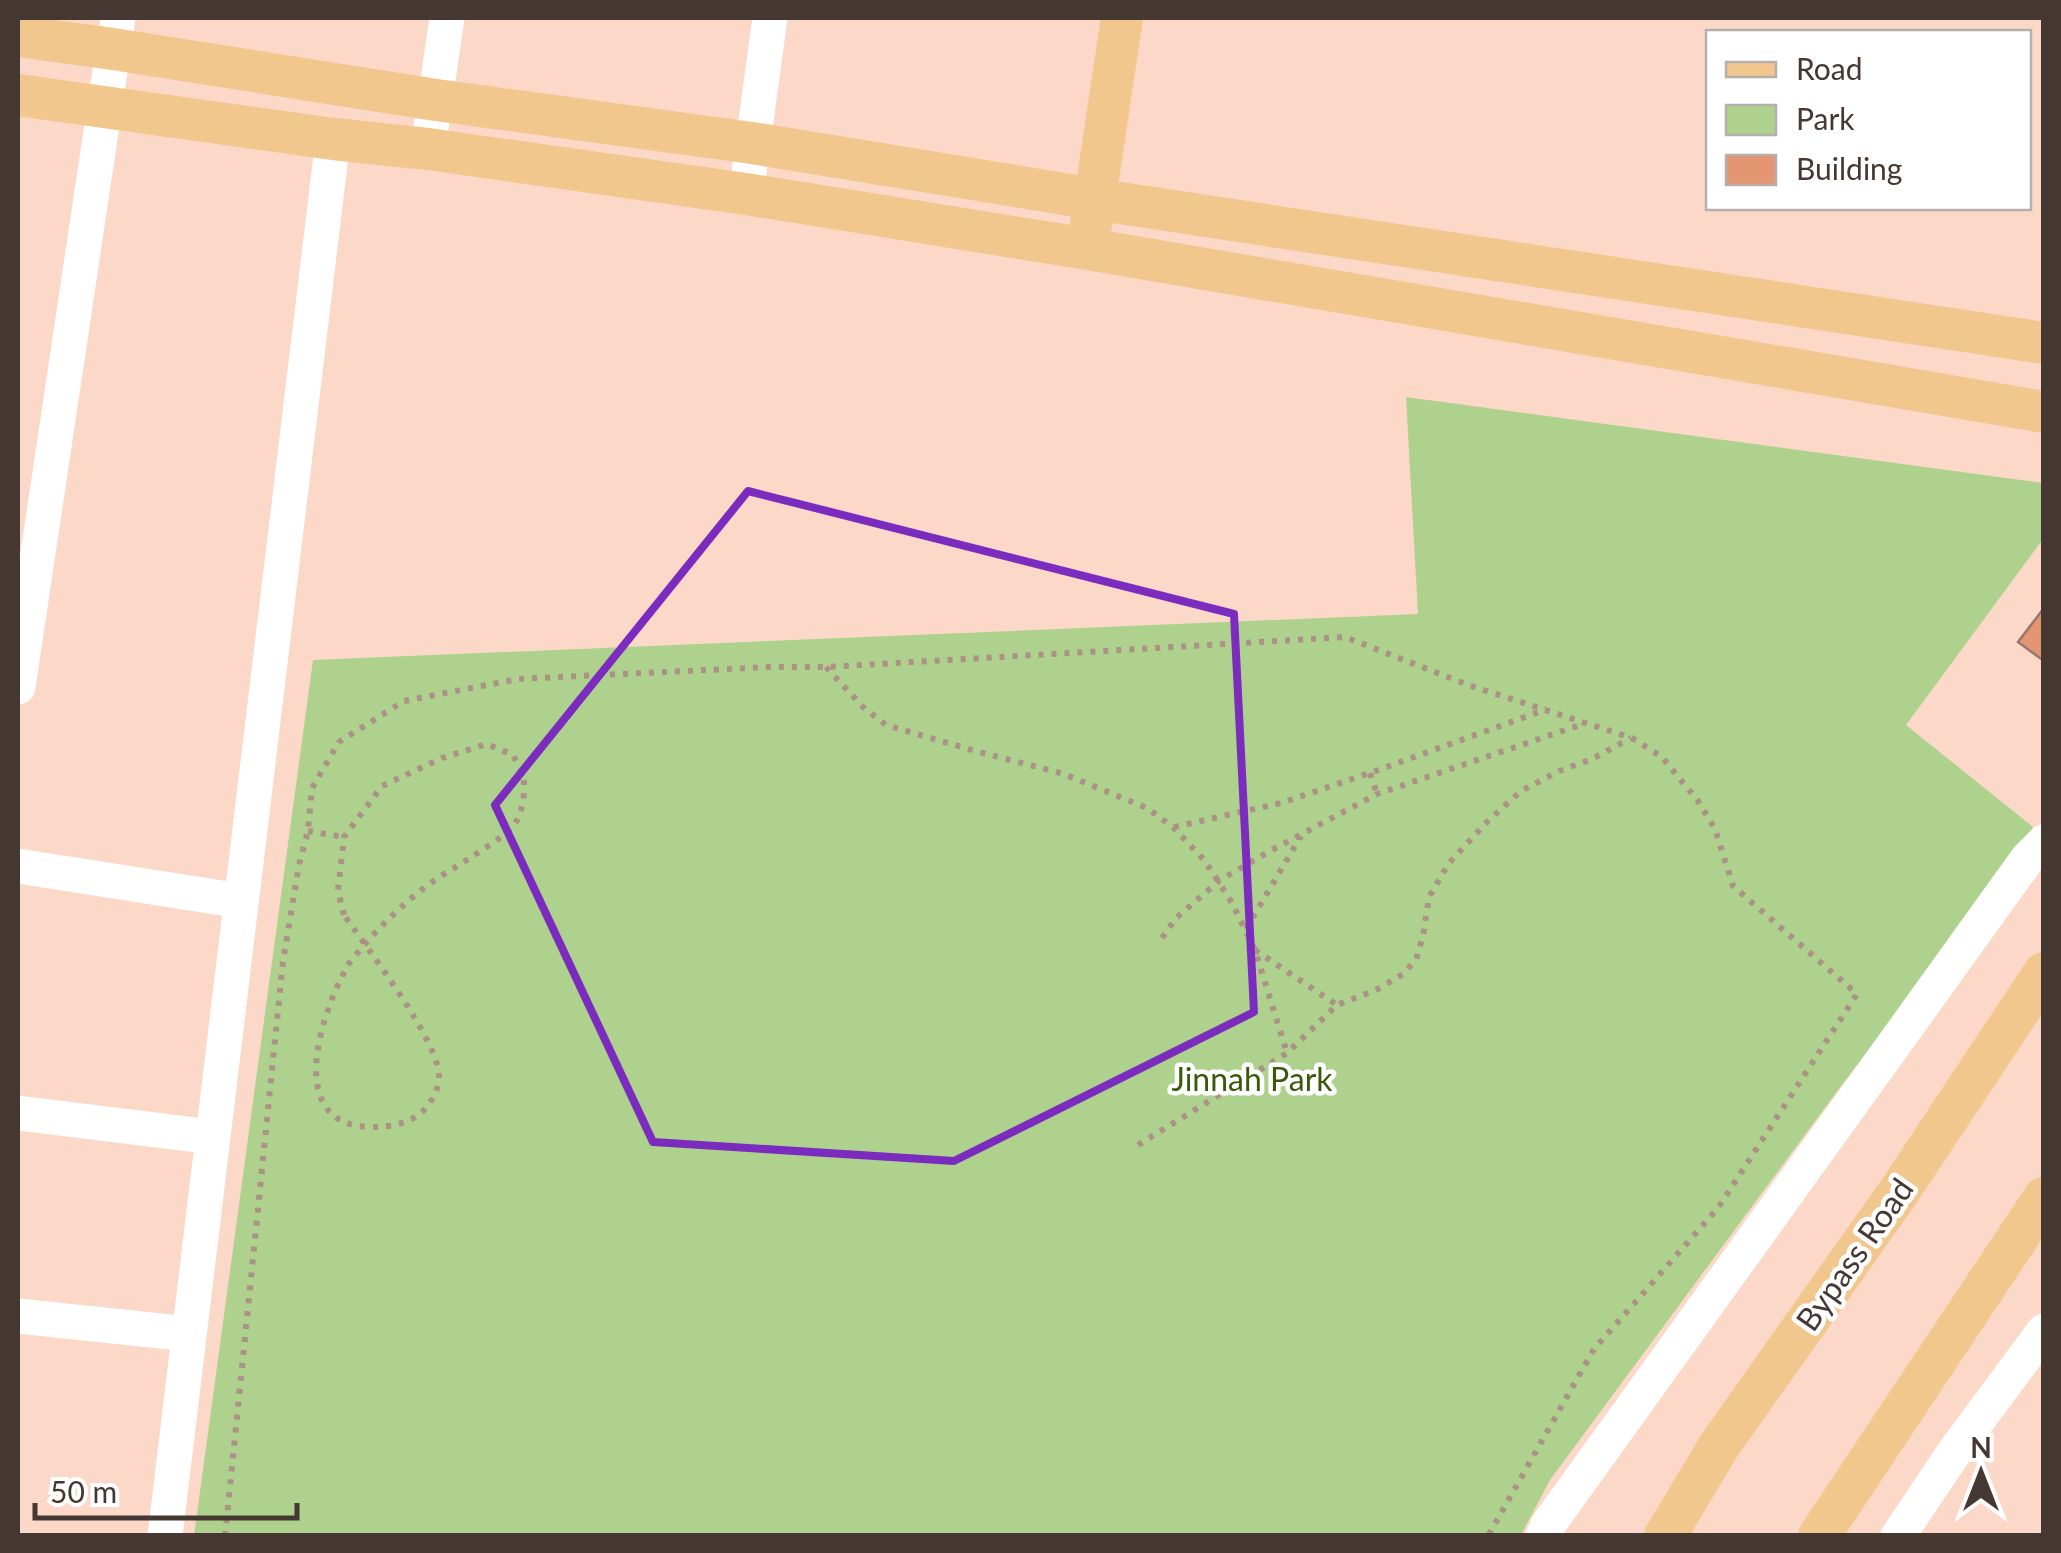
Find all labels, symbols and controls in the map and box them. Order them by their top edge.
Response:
legend [1706,30,2031,210]
text: Road [1796,50,1863,86]
text: Park [1796,100,1855,136]
text: Building [1796,150,1902,186]
park label: Jinnah Park [1171,1059,1333,1098]
street label: Bypass Road [1787,1170,1921,1338]
north arrow [1931,1423,2031,1523]
text: N [1970,1430,1992,1464]
scale bar [35,1458,298,1520]
text: 50 m [50,1473,117,1509]

